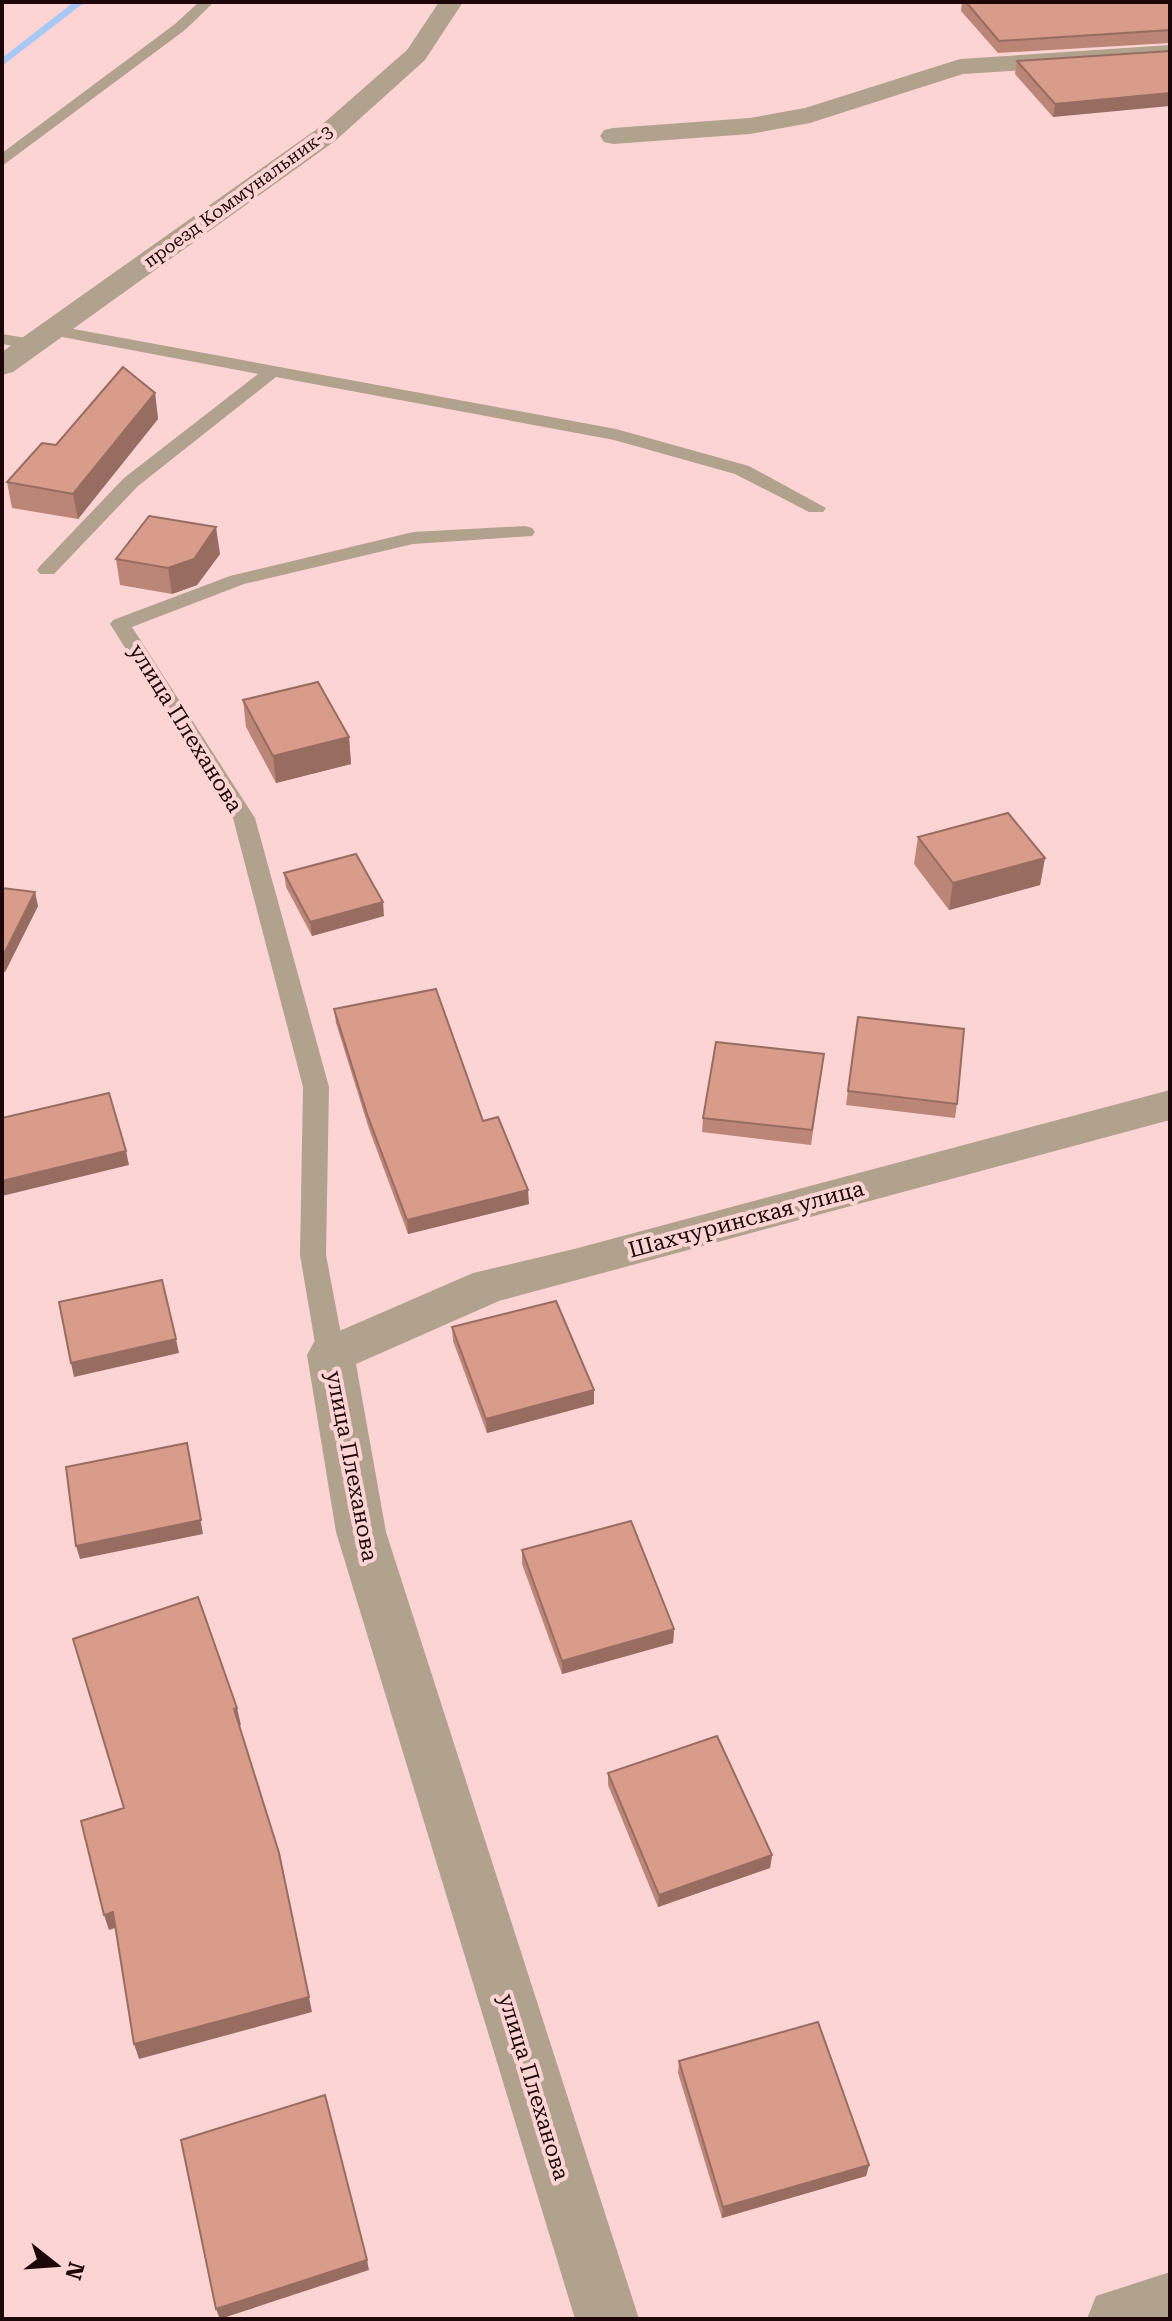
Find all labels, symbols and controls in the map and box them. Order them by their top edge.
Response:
street label: проезд Коммунальник-3 [140,120,336,272]
street label: улица Плеханова [124,639,248,817]
street label: Шахчуринская улица [625,1175,867,1263]
street label: улица Плеханова [321,1369,383,1563]
street label: улица Плеханова [494,1991,574,2183]
north arrow [16,2225,96,2305]
text: N [60,2259,89,2283]

